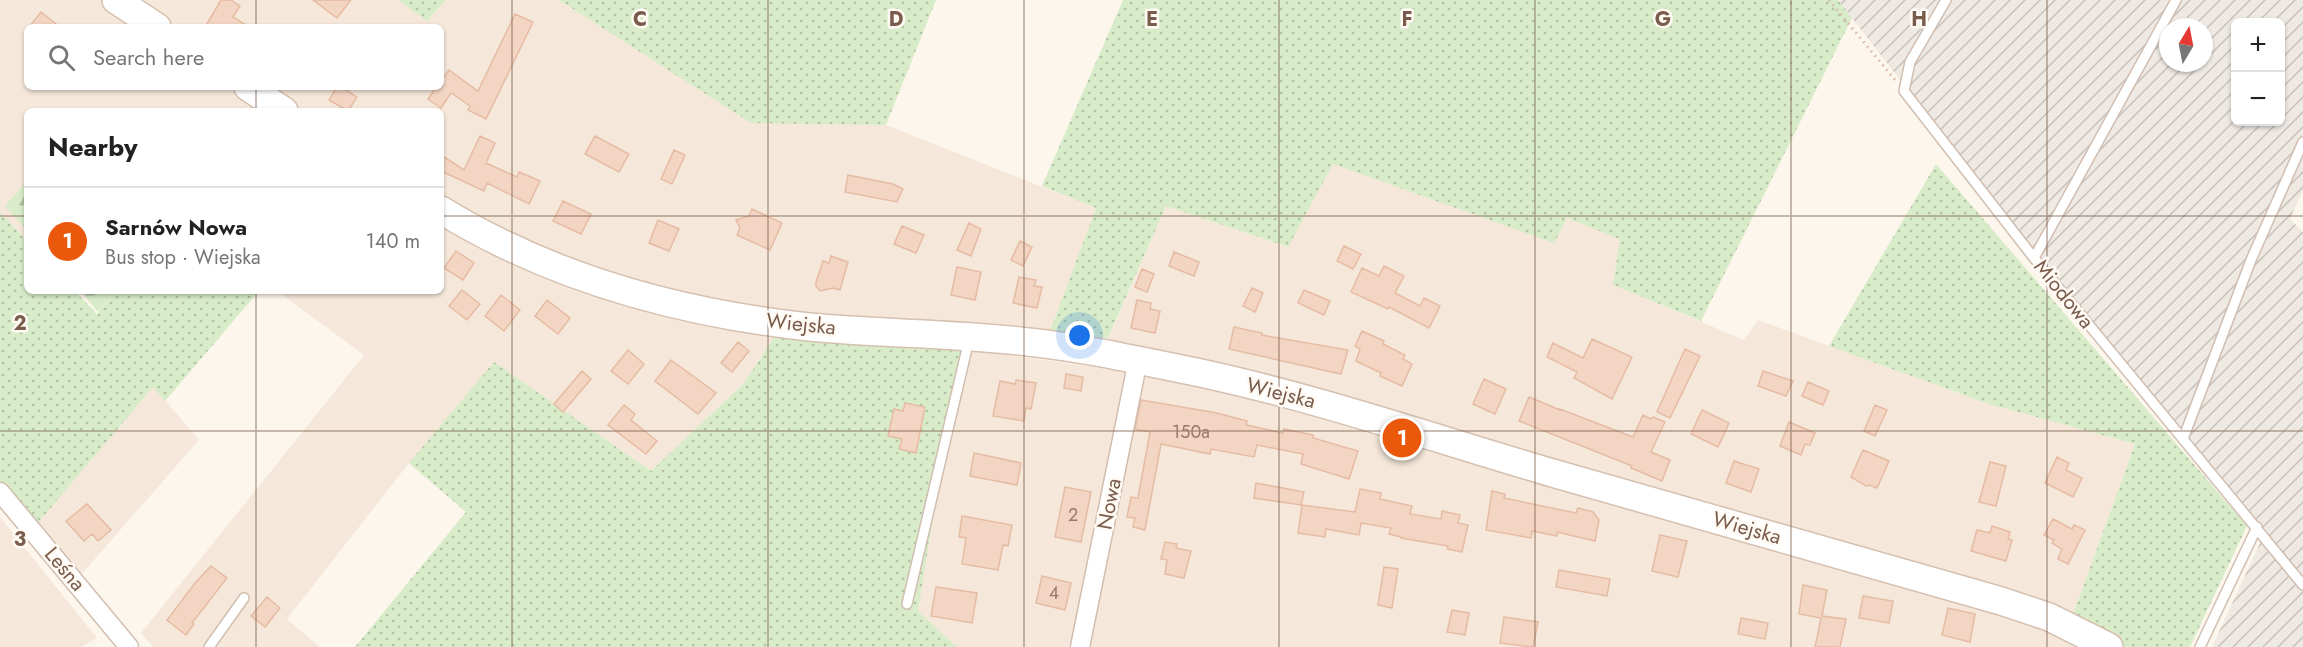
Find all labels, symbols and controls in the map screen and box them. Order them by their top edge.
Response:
text: C [633,5,647,34]
text: D [889,5,903,34]
text: E [1146,5,1158,34]
text: F [1401,5,1413,34]
text: G [1655,5,1671,34]
text: H [1911,5,1927,34]
north arrow [2159,18,2213,72]
map controls [2231,18,2285,126]
button: + [2231,18,2285,72]
search box [24,24,444,90]
icon: search [45,41,78,74]
text: Search here [93,41,204,73]
button: − [2231,72,2285,126]
text: Nearby [48,128,137,166]
text: Sarnów Nowa [105,211,247,243]
text: 1 [62,227,73,256]
text: 140 m [366,227,420,256]
text: Bus stop · Wiejska [105,243,261,272]
street label: Miodowa [2027,253,2101,335]
street label: Wiejska [765,305,837,343]
text: 2 [13,309,27,338]
your location [1065,321,1094,350]
street label: Wiejska [1243,370,1319,416]
pin: 1 [1382,416,1422,460]
house number: 150a [1172,419,1210,445]
street label: Nowa [1089,476,1129,532]
house number: 2 [1068,502,1078,528]
street label: Wiejska [1709,504,1785,552]
text: 3 [14,525,26,554]
street label: Leśna [37,540,93,598]
house number: 4 [1049,580,1059,606]

